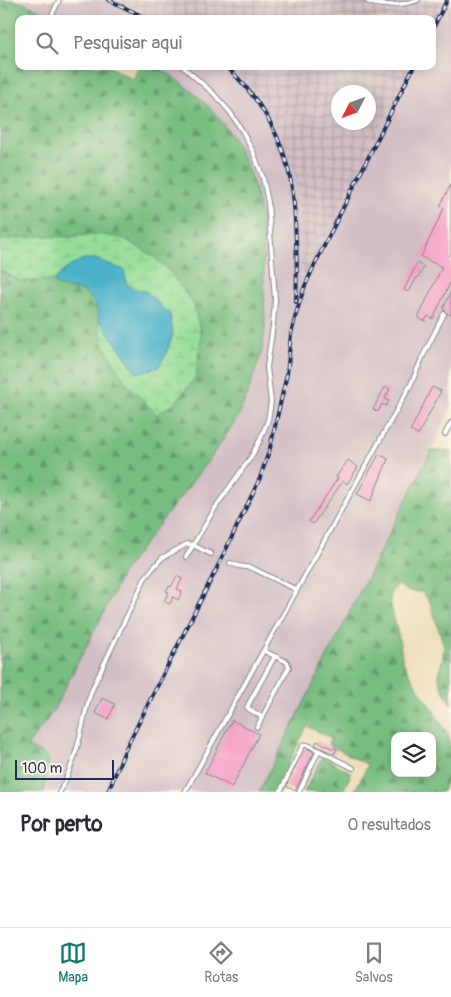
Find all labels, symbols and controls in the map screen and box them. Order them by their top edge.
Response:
search box [15,15,436,70]
icon: search [33,29,61,57]
text: Pesquisar aqui [73,31,182,55]
north arrow [331,85,376,130]
map controls [391,732,436,777]
button: layers [391,732,436,777]
scale bar [15,757,114,780]
text: 100 m [22,760,62,777]
text: Por perto [20,811,102,838]
text: 0 resultados [347,815,431,835]
tab: Mapa [58,939,88,986]
tab: Rotas [204,939,238,986]
tab: Salvos [355,939,393,986]

